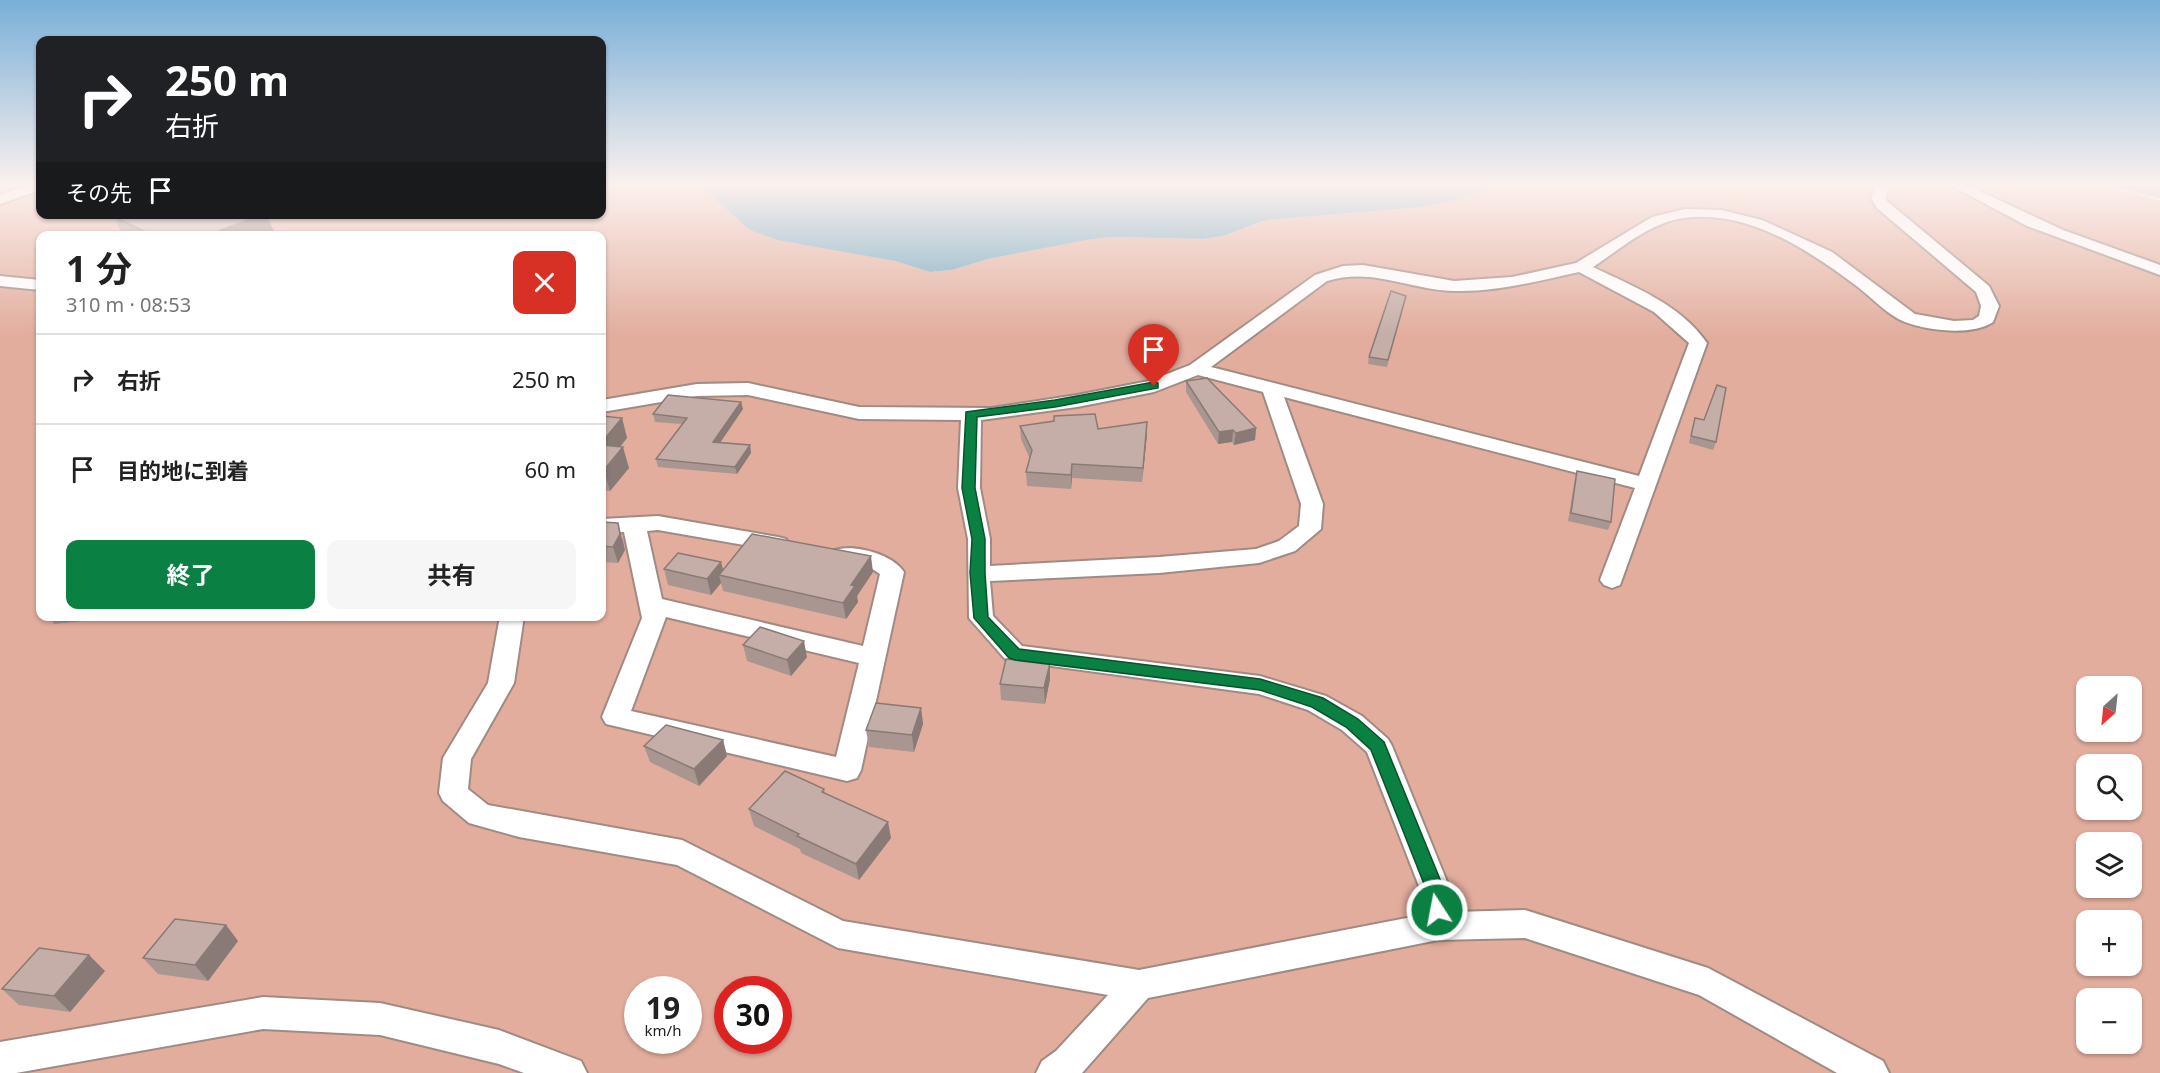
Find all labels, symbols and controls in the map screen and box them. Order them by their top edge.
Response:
text: 250 m [165,51,289,108]
icon: right [66,60,144,138]
text: 右折 [165,107,219,144]
icon: arrive [144,174,177,207]
text: その先 [66,177,132,207]
text: 1 分 [66,244,132,293]
button: close [513,251,576,314]
text: 310 m · 08:53 [66,291,191,318]
pin [1128,324,1179,386]
icon: arrive [1137,333,1170,366]
icon: right [66,363,99,396]
text: 250 m [512,364,576,394]
text: 右折 [117,365,161,395]
icon: arrive [66,453,99,486]
text: 60 m [525,454,576,484]
text: 目的地に到着 [117,455,249,485]
button: 終了 [66,540,315,609]
button: 共有 [327,540,576,609]
north arrow [2076,676,2142,742]
map controls [2076,676,2142,1054]
button: search [2076,754,2142,820]
button: layers [2076,832,2142,898]
position arrow [1405,878,1469,942]
button: + [2076,910,2142,976]
speed limit sign: 30 [714,976,792,1054]
text: 19 [646,987,680,1028]
button: − [2076,988,2142,1054]
text: km/h [645,1020,681,1040]

